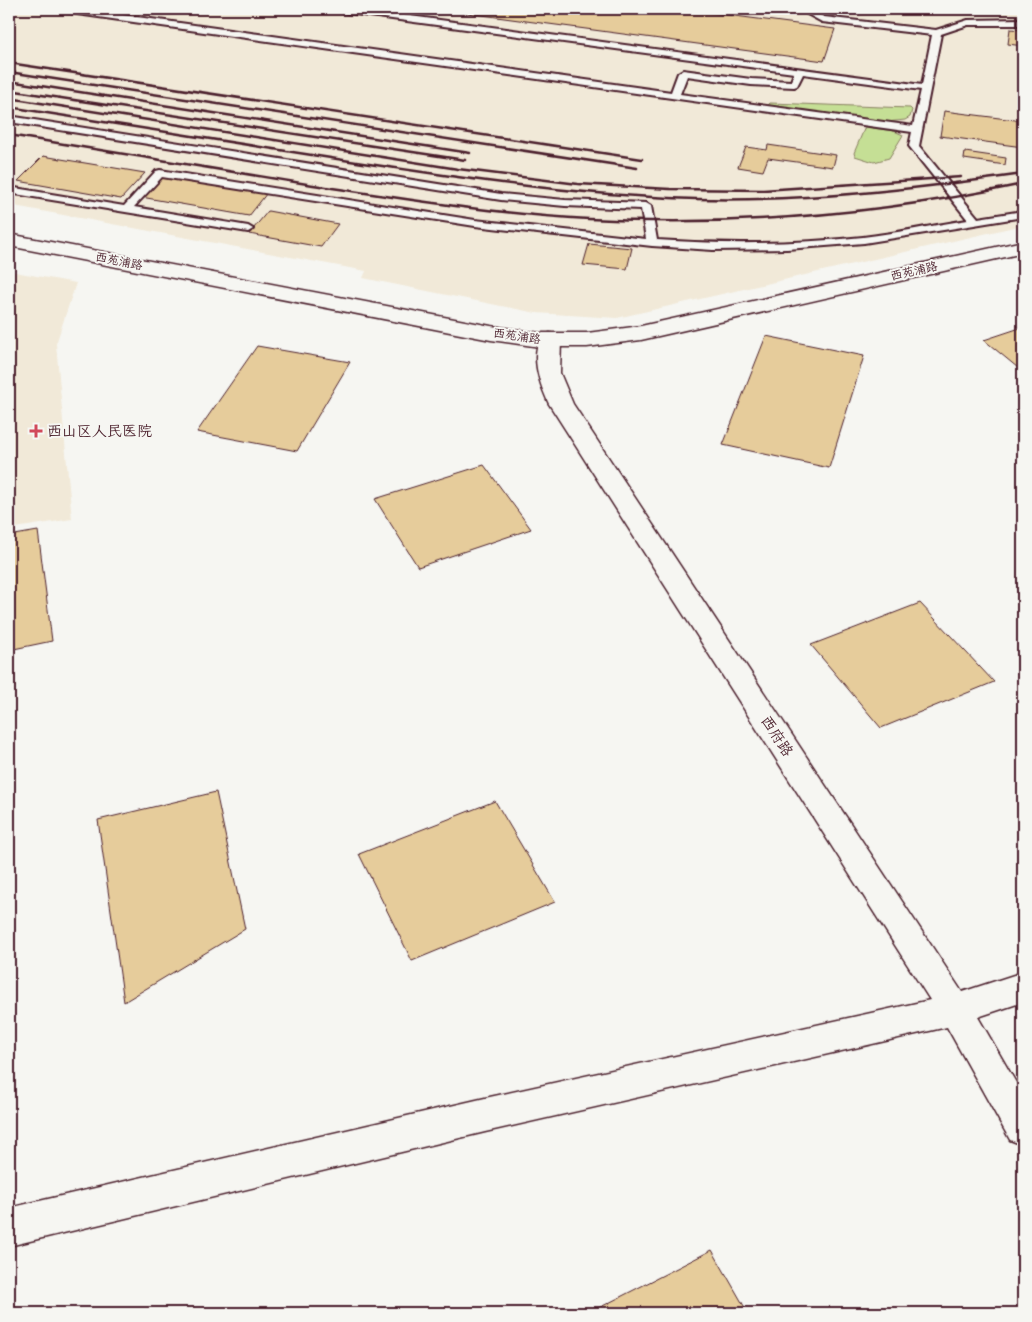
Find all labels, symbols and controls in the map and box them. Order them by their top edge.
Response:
street label: 西苑浦路 [93,246,145,276]
street label: 西苑浦路 [888,255,940,287]
street label: 西苑浦路 [492,322,542,350]
place label: 西山区人民医院 [47,418,152,444]
marker: 西山区人民医院 [29,424,43,438]
street label: 西府路 [754,710,800,762]

